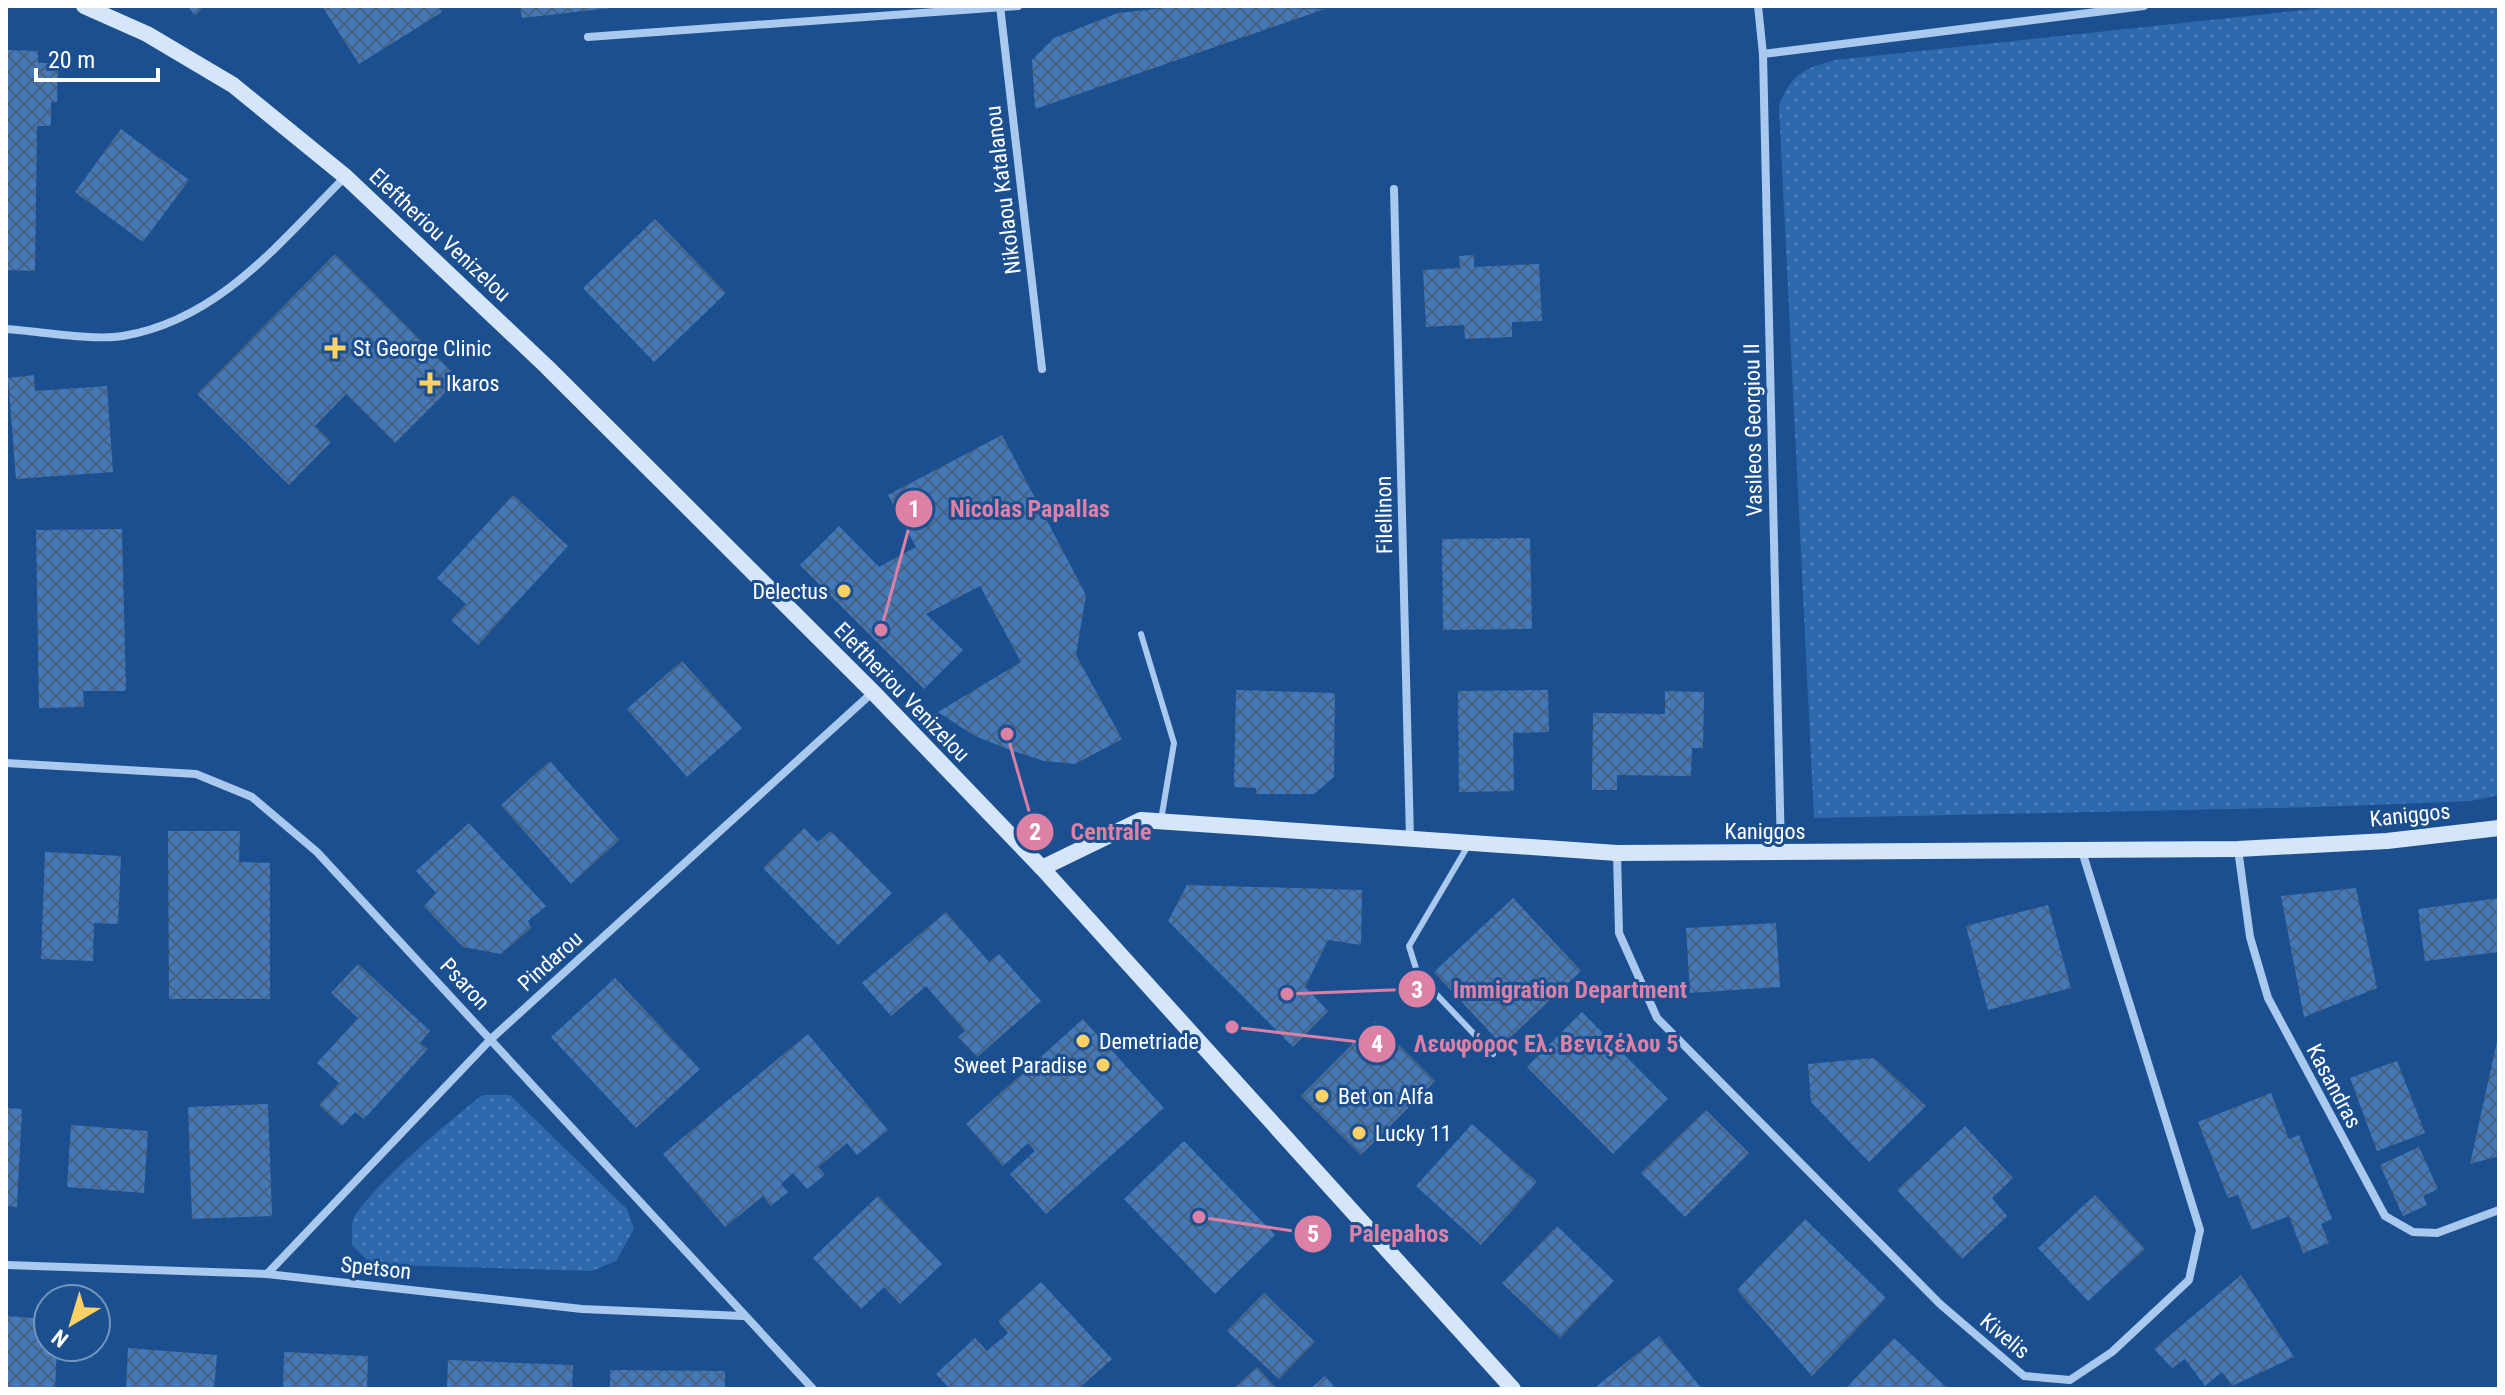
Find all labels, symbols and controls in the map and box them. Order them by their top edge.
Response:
scale bar [36,32,158,82]
text: 20 m [48,46,95,74]
street label: Nikolaou Katalanou [980,104,1026,276]
street label: Eleftheriou Venizelou [364,163,516,307]
place label: St George Clinic [353,336,491,361]
marker: St George Clinic [324,337,346,359]
street label: Vasileos Georgiou II [1739,343,1767,517]
place label: Ikaros [446,371,500,396]
marker: Ikaros [421,374,439,392]
street label: Filellinon [1371,476,1397,554]
callout: Nicolas Papallas [894,485,1126,533]
text: 1 [908,495,920,523]
text: Nicolas Papallas [950,495,1110,523]
place label: Delectus [752,579,828,604]
marker: Delectus [835,582,853,600]
street label: Eleftheriou Venizelou [829,617,975,767]
street label: Kaniggos [2368,798,2452,832]
callout: Centrale [1015,808,1167,856]
text: 2 [1029,818,1041,846]
text: Centrale [1071,818,1151,846]
street label: Kaniggos [1724,819,1806,844]
street label: Pindarou [513,926,587,996]
street label: Psaron [435,953,495,1015]
callout: Immigration Department [1397,965,1703,1013]
text: 3 [1411,976,1423,1004]
text: Immigration Department [1453,976,1687,1004]
callout: Λεωφόρος Ελ. Βενιζέλου 5 [1357,1020,1694,1068]
place label: Demetriade [1099,1029,1199,1054]
text: 4 [1371,1030,1383,1058]
text: Λεωφόρος Ελ. Βενιζέλου 5 [1414,1030,1678,1058]
marker: Demetriade [1074,1032,1092,1050]
street label: Kasandras [2301,1040,2367,1132]
place label: Sweet Paradise [953,1053,1087,1078]
marker: Sweet Paradise [1094,1056,1112,1074]
place label: Bet on Alfa [1338,1084,1434,1109]
marker: Bet on Alfa [1313,1087,1331,1105]
place label: Lucky 11 [1375,1121,1452,1146]
marker: Lucky 11 [1350,1124,1368,1142]
callout: Palepahos [1293,1210,1465,1258]
text: 5 [1307,1220,1319,1248]
text: Palepahos [1349,1220,1449,1248]
street label: Spetson [339,1252,413,1284]
north arrow [32,1283,112,1363]
street label: Kivelis [1975,1308,2035,1364]
text: N [47,1324,73,1352]

